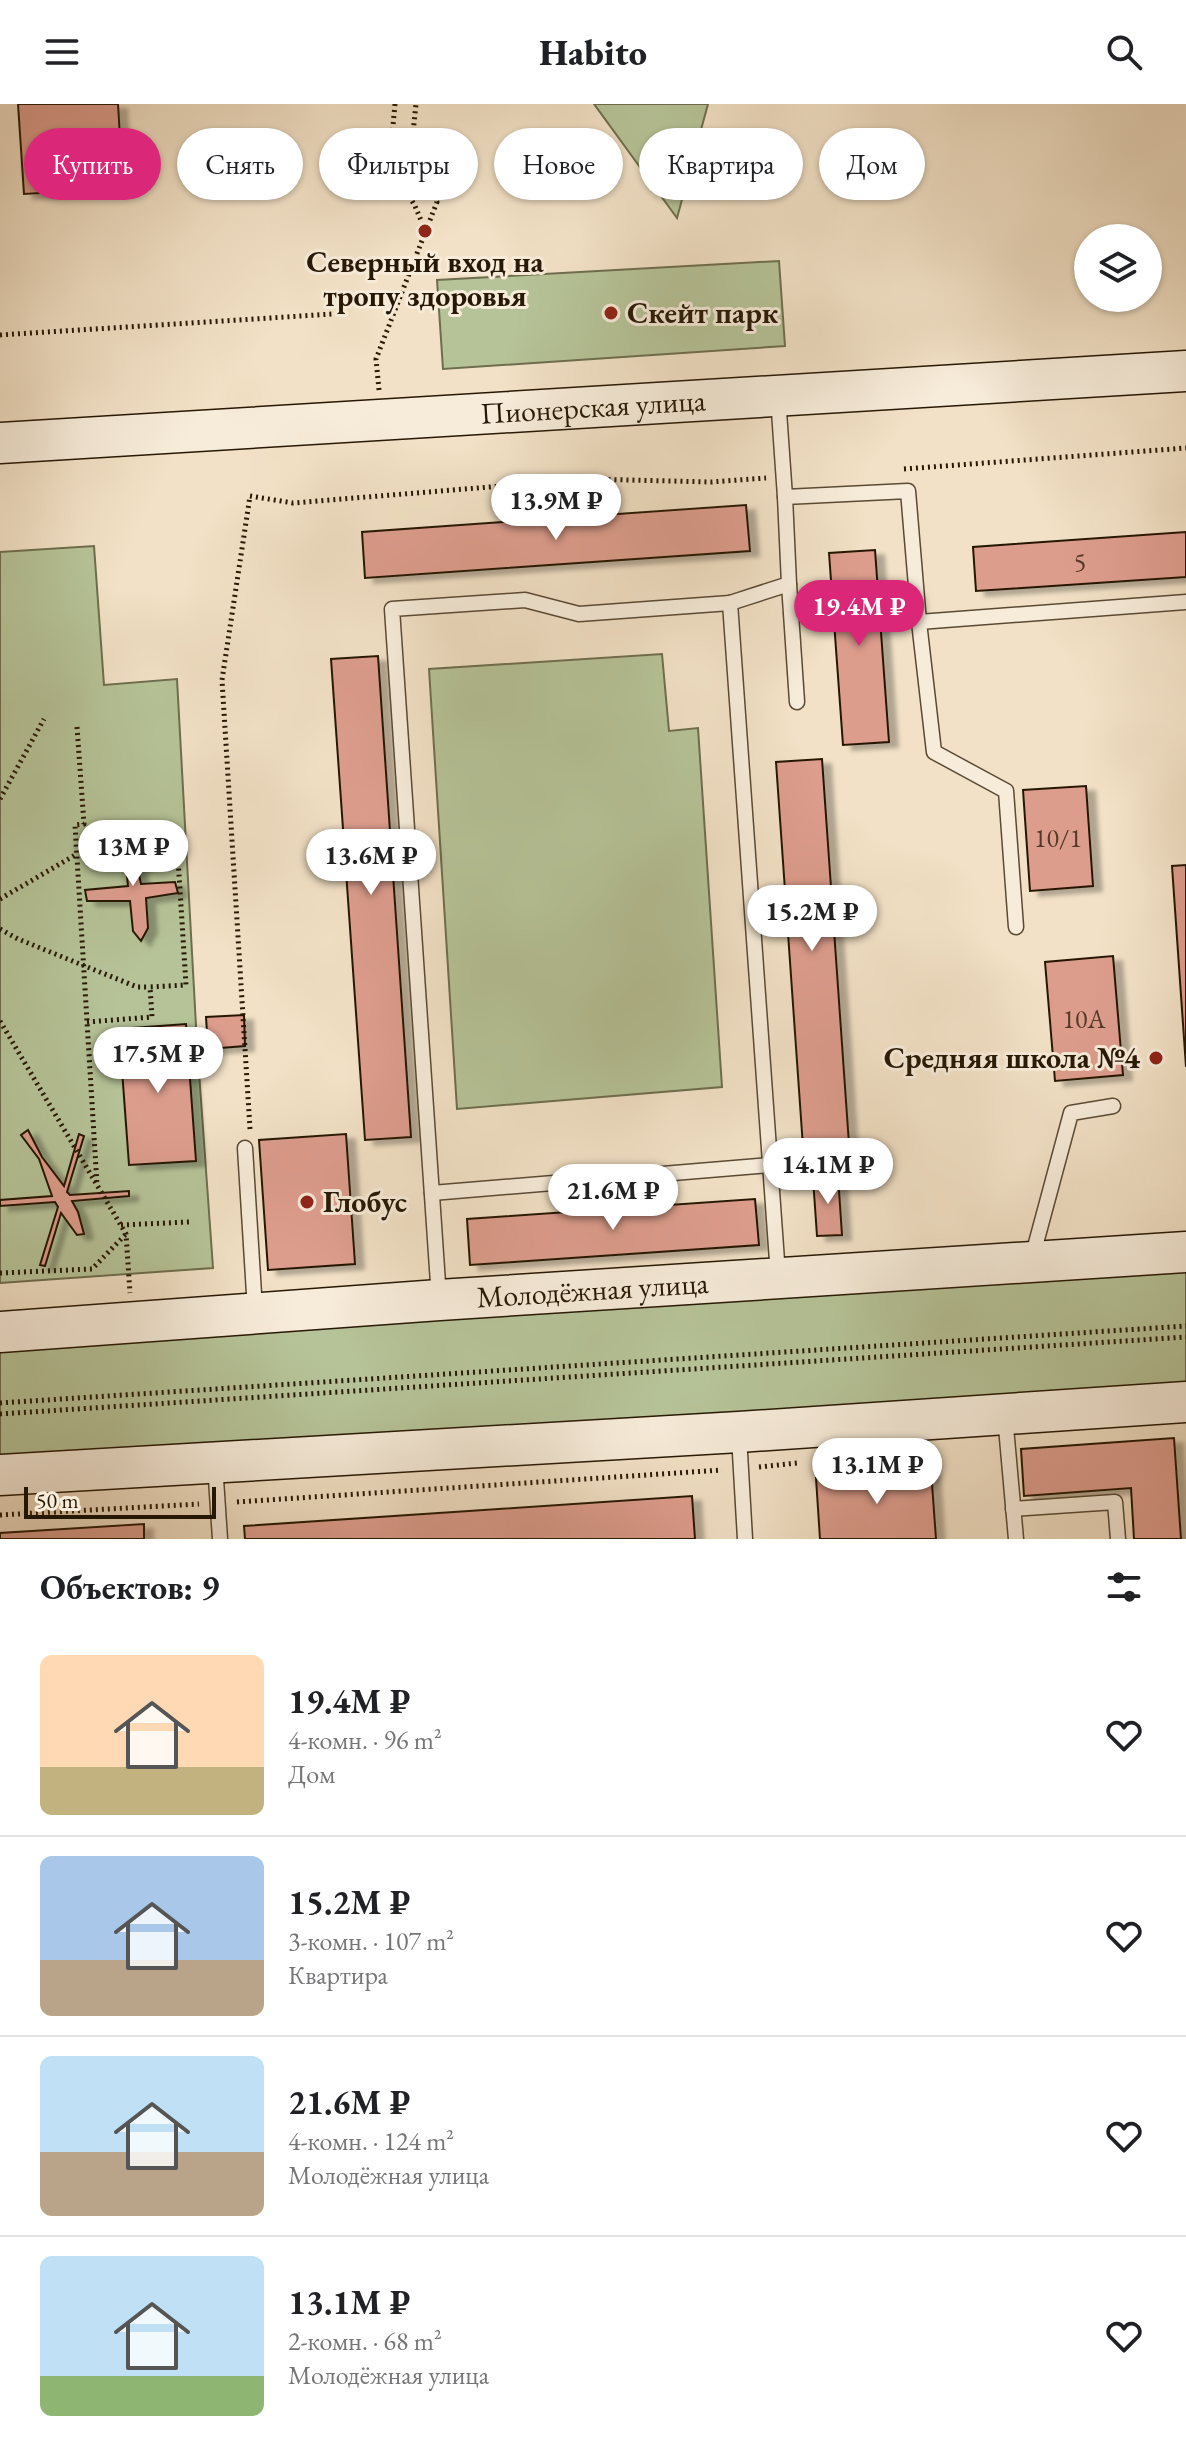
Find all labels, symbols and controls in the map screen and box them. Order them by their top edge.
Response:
text: Habito [539,29,647,76]
icon: menu [40,30,84,74]
icon: search [1102,30,1146,74]
chip: Купить [24,128,161,200]
chip: Снять [177,128,303,200]
chip: Фильтры [319,128,478,200]
chip: Новое [494,128,623,200]
chip: Квартира [639,128,803,200]
chip: Дом [819,128,925,200]
marker: Северный вход на тропу здоровья [416,222,434,240]
map controls [1074,224,1162,312]
button: layers [1074,224,1162,312]
place label: Северный вход на тропу здоровья [306,242,545,315]
place label: Скейт парк [627,293,779,332]
marker: Скейт парк [602,304,620,322]
street label: Пионерская улица [479,380,707,433]
pin: 13.9M ₽ [482,474,630,542]
text: 13.9M ₽ [509,483,603,517]
house number: 5 [1074,545,1086,579]
pin: 19.4M ₽ [785,580,933,648]
text: 19.4M ₽ [812,589,906,623]
pin: 13M ₽ [77,820,189,888]
house number: 10/1 [1034,821,1082,855]
text: 13M ₽ [96,829,170,863]
pin: 13.6M ₽ [297,829,445,897]
text: 13.6M ₽ [324,838,418,872]
pin: 15.2M ₽ [738,885,886,953]
text: 15.2M ₽ [765,894,859,928]
house number: 10А [1063,1002,1106,1036]
pin: 17.5M ₽ [84,1027,232,1095]
text: 17.5M ₽ [111,1036,205,1070]
place label: Средняя школа №4 [884,1038,1141,1077]
marker: Средняя школа №4 [1147,1049,1165,1067]
pin: 14.1M ₽ [754,1138,902,1206]
text: 14.1M ₽ [781,1147,875,1181]
pin: 21.6M ₽ [539,1164,687,1232]
text: 21.6M ₽ [566,1173,660,1207]
place label: Глобус [323,1182,407,1221]
marker: Глобус [298,1193,316,1211]
street label: Молодёжная улица [475,1263,710,1317]
pin: 13.1M ₽ [803,1438,951,1506]
text: 13.1M ₽ [830,1447,924,1481]
scale bar [24,1483,216,1519]
text: 50 m [36,1486,79,1515]
text: Объектов: 9 [40,1565,219,1609]
icon: filters [1102,1565,1146,1609]
text: 19.4M ₽ [288,1679,411,1723]
icon: home [104,1687,200,1783]
icon: heart [1102,1713,1146,1757]
text: 4-комн. · 96 m² [288,1723,442,1757]
text: Дом [288,1757,335,1791]
text: 15.2M ₽ [288,1880,411,1924]
icon: home [104,1888,200,1984]
icon: heart [1102,1914,1146,1958]
text: 3-комн. · 107 m² [288,1924,454,1958]
text: Квартира [288,1958,388,1992]
text: 21.6M ₽ [288,2080,411,2124]
icon: home [104,2088,200,2184]
icon: heart [1102,2114,1146,2158]
text: 4-комн. · 124 m² [288,2124,454,2158]
text: Молодёжная улица [288,2158,489,2192]
text: 13.1M ₽ [288,2280,411,2324]
icon: home [104,2288,200,2384]
icon: heart [1102,2314,1146,2358]
text: 2-комн. · 68 m² [288,2324,442,2358]
text: Молодёжная улица [288,2358,489,2392]

